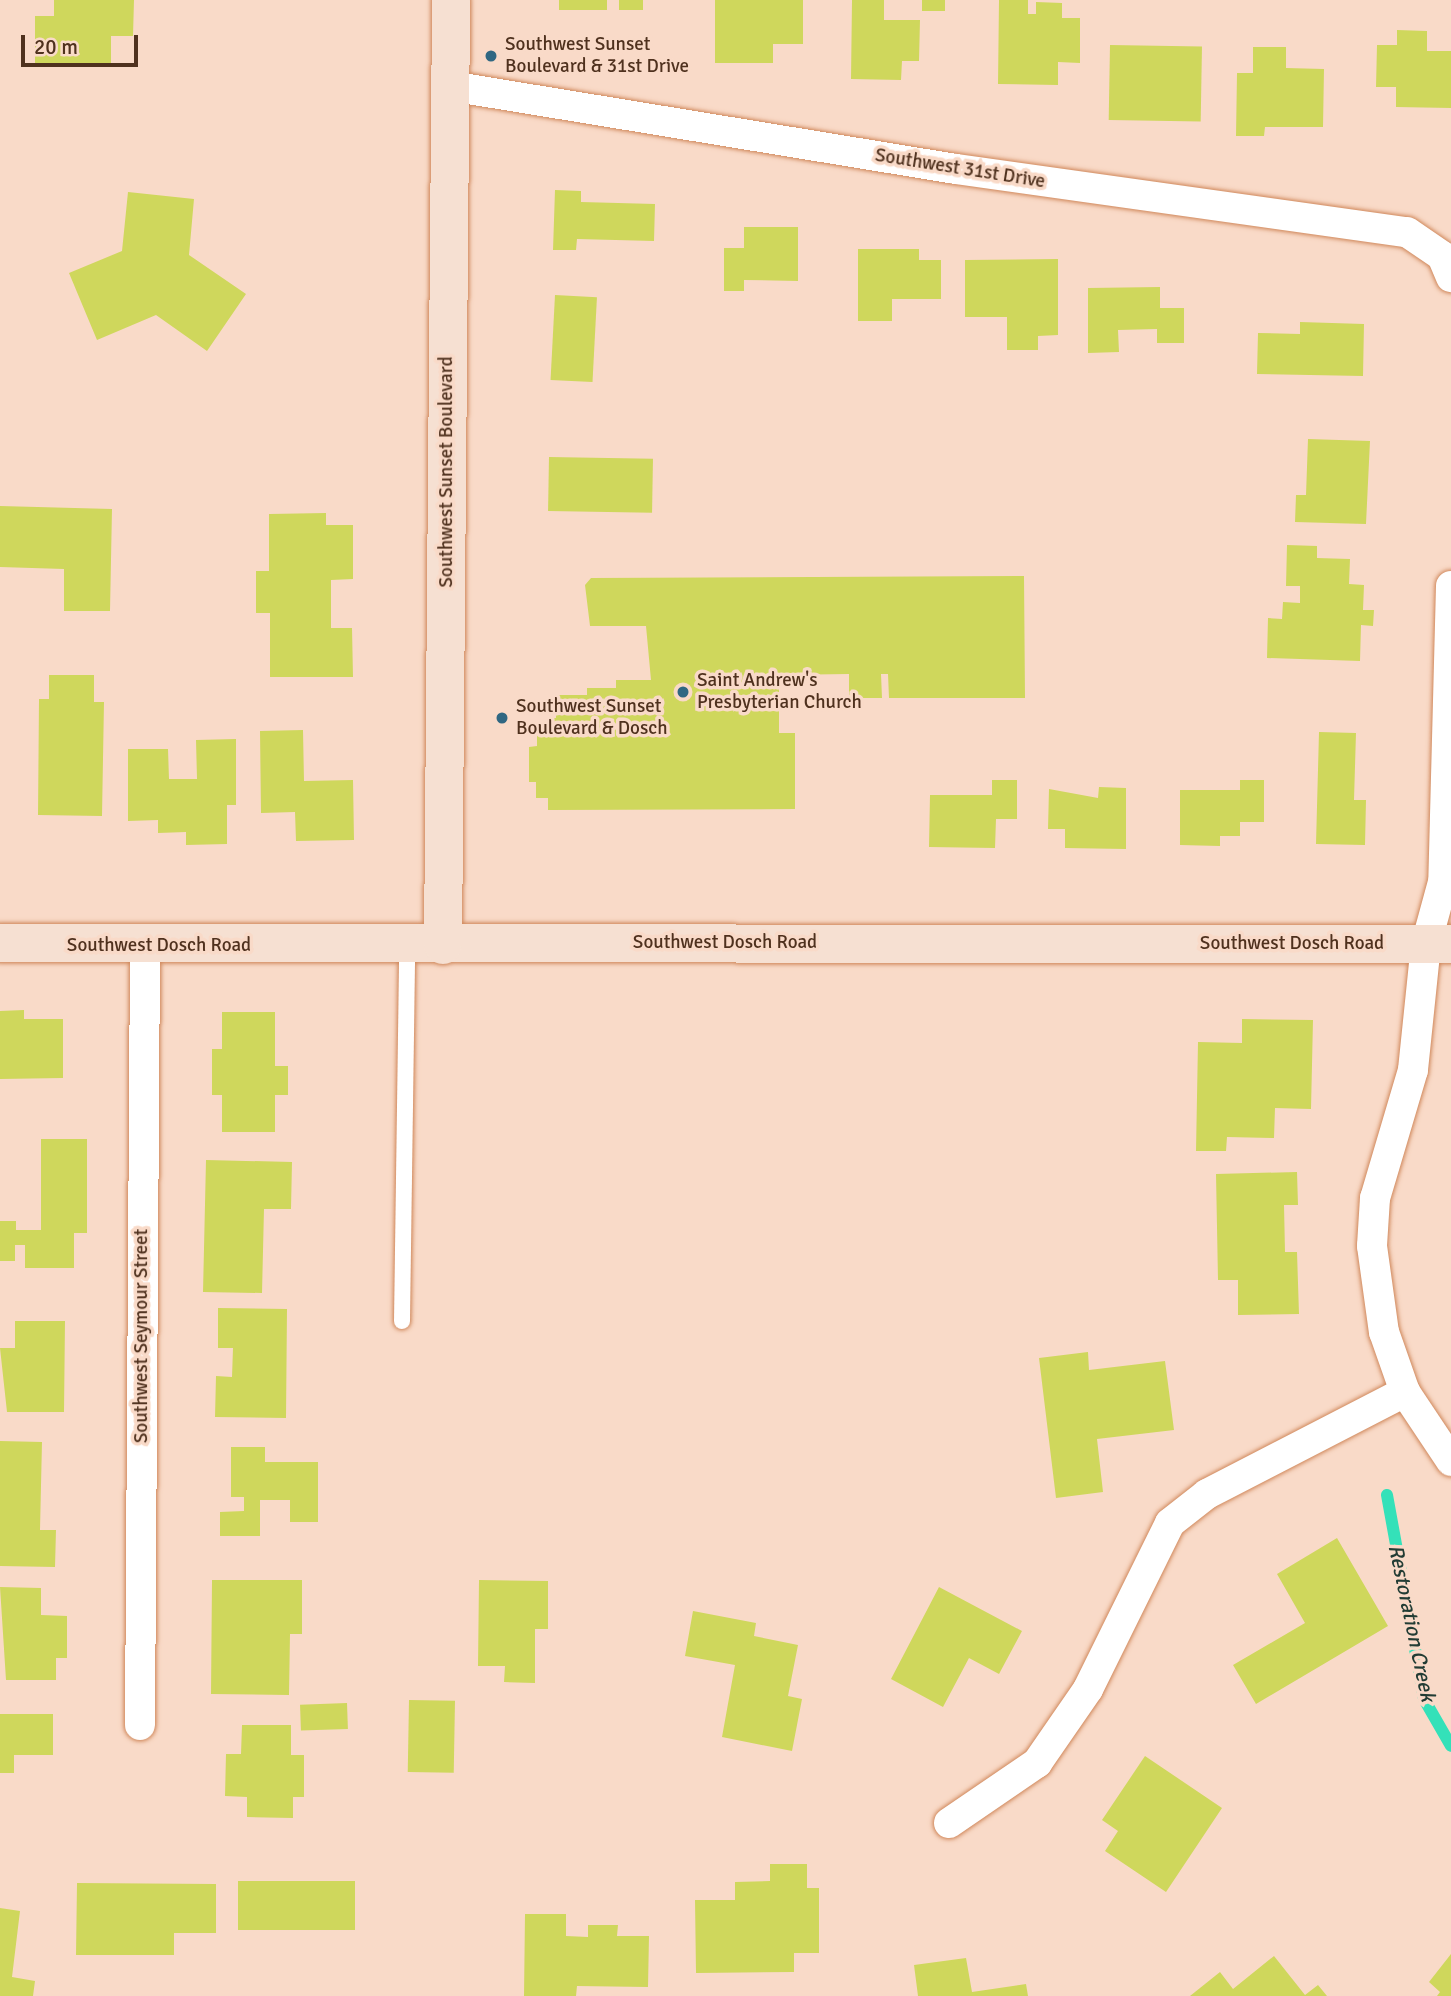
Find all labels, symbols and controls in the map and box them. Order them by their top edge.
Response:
scale bar [24,21,142,65]
text: 20 m [34,34,78,60]
place label: Southwest Sunset Boulevard & 31st Drive [505,34,689,78]
marker: Southwest Sunset Boulevard & 31st Drive [483,48,499,64]
street label: Southwest 31st Drive [873,144,1047,194]
street label: Southwest Sunset Boulevard [436,356,458,588]
place label: Saint Andrew's Presbyterian Church [697,670,862,714]
marker: Saint Andrew's Presbyterian Church [675,684,691,700]
place label: Southwest Sunset Boulevard & Dosch [516,696,668,740]
marker: Southwest Sunset Boulevard & Dosch [494,710,510,726]
street label: Southwest Dosch Road [633,932,817,954]
street label: Southwest Dosch Road [1200,933,1384,955]
street label: Southwest Dosch Road [67,935,251,957]
street label: Southwest Seymour Street [131,1229,153,1443]
water label: Restoration Creek [1383,1542,1441,1704]

